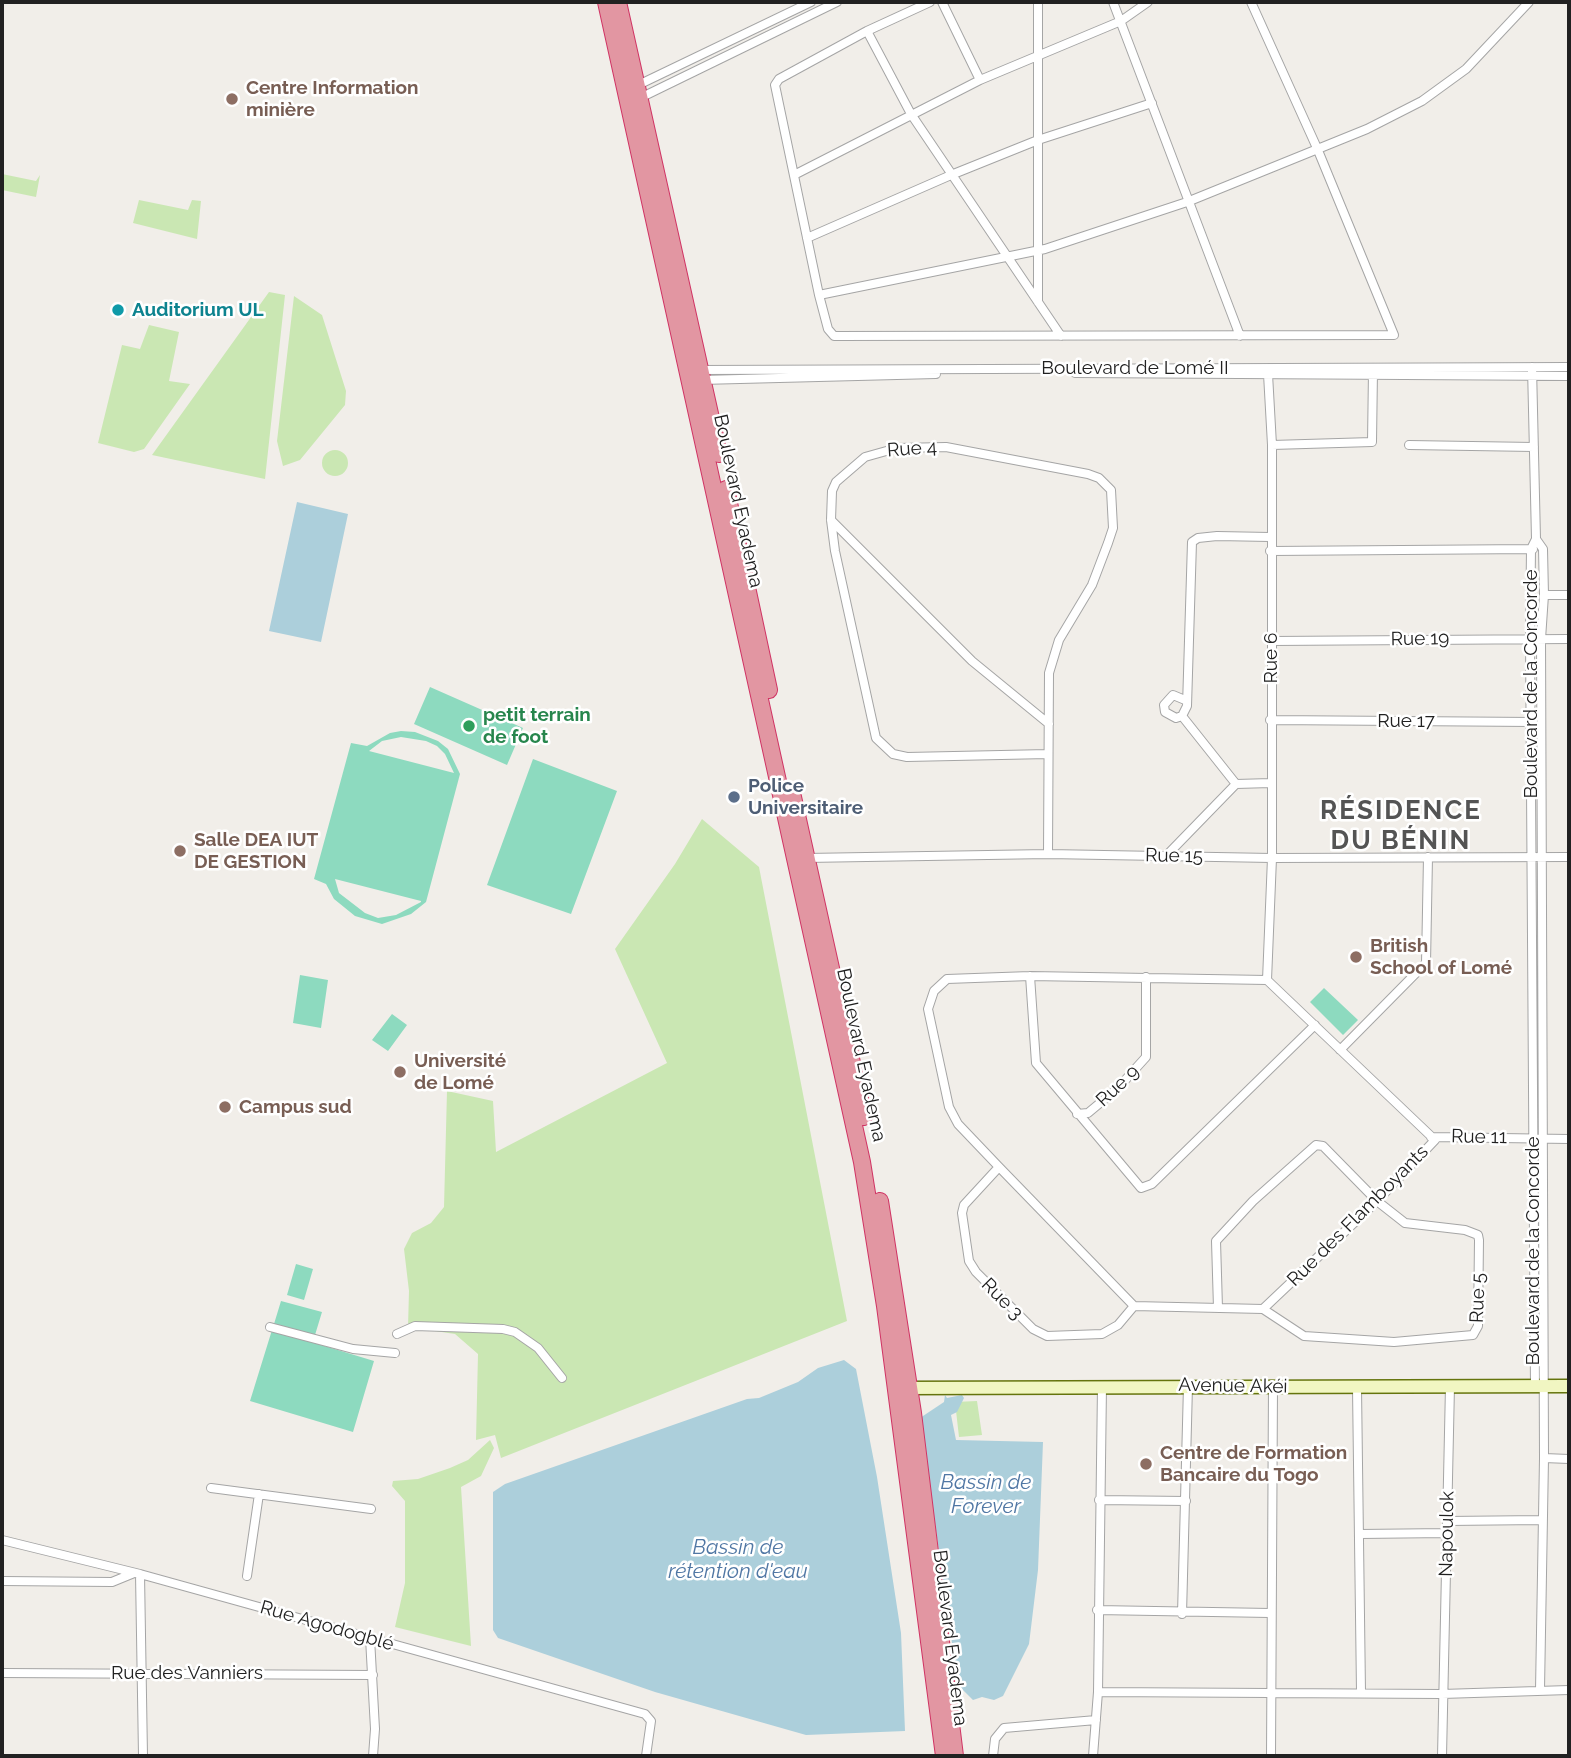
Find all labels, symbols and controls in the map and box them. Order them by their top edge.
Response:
place label: Centre Information minière [246,77,419,121]
marker: Centre Information minière [224,91,240,107]
place label: Auditorium UL [132,299,264,321]
marker: Auditorium UL [110,302,126,318]
street label: Boulevard de Lomé II [1041,357,1229,379]
street label: Boulevard Eyadema [708,412,768,590]
street label: Rue 4 [886,436,938,462]
street label: Boulevard de la Concorde [1520,569,1542,799]
street label: Rue 19 [1390,627,1450,651]
street label: Rue 6 [1260,632,1282,684]
place label: petit terrain de foot [483,704,591,748]
street label: Rue 17 [1377,710,1435,732]
marker: petit terrain de foot [461,718,477,734]
place label: Police Universitaire [748,775,863,819]
marker: Police Universitaire [726,789,742,805]
district label: RÉSIDENCE DU BÉNIN [1321,795,1481,856]
place label: Salle DEA IUT DE GESTION [194,829,318,873]
marker: Salle DEA IUT DE GESTION [172,843,188,859]
street label: Rue 15 [1145,844,1203,868]
place label: British School of Lomé [1370,935,1512,979]
marker: British School of Lomé [1348,949,1364,965]
street label: Boulevard Eyadema [831,966,891,1144]
place label: Université de Lomé [414,1050,506,1094]
street label: Rue 9 [1092,1060,1144,1112]
marker: Université de Lomé [392,1064,408,1080]
place label: Campus sud [239,1096,352,1118]
marker: Campus sud [217,1099,233,1115]
street label: Rue 11 [1451,1125,1507,1149]
street label: Boulevard de la Concorde [1522,1136,1544,1366]
street label: Rue des Flamboyants [1283,1141,1433,1291]
street label: Rue 3 [976,1273,1028,1325]
street label: Rue 5 [1466,1273,1490,1323]
street label: Avenue Akéi [1178,1374,1288,1398]
place label: Centre de Formation Bancaire du Togo [1160,1442,1347,1486]
marker: Centre de Formation Bancaire du Togo [1138,1456,1154,1472]
water label: Bassin de Forever [941,1470,1031,1520]
street label: Napoulok [1435,1491,1459,1577]
water label: Bassin de rétention d'eau [668,1535,808,1585]
street label: Boulevard Eyadema [928,1549,972,1727]
street label: Rue Agodogblé [258,1596,396,1656]
street label: Rue des Vanniers [111,1662,263,1684]

